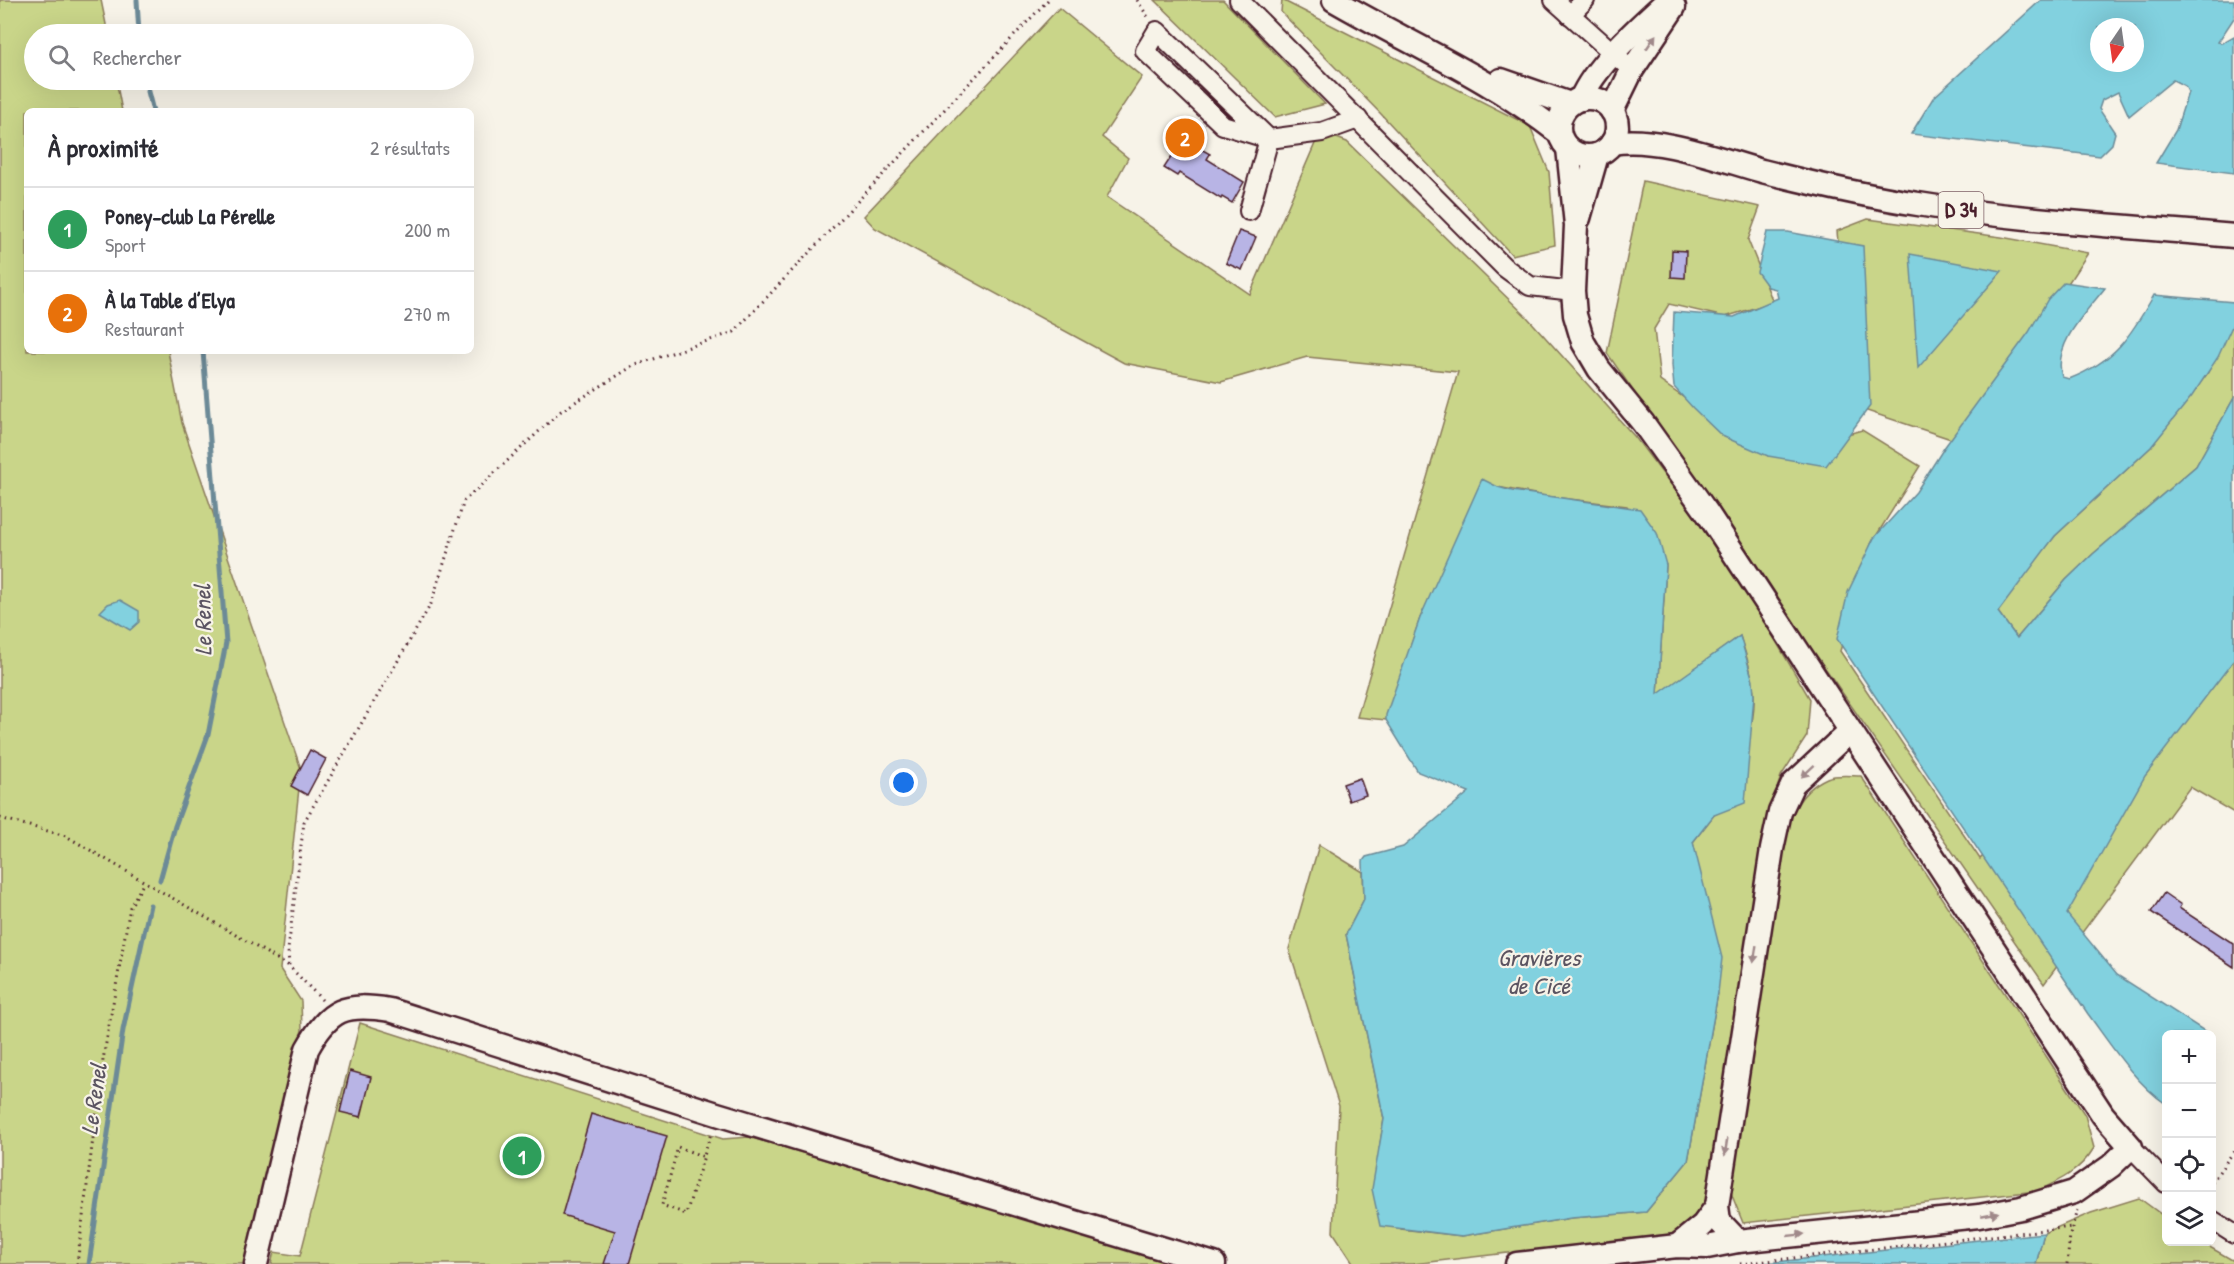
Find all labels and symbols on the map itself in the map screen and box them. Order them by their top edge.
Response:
north arrow [2090,18,2144,72]
one-way arrow [1645,34,1656,50]
pin: 2 [1166,116,1204,160]
road number: D 34 [1938,192,1984,228]
water label: Le Renel [185,583,219,656]
one-way arrow [1800,764,1815,778]
your location [889,768,918,797]
water label: Gravières de Cicé [1498,941,1583,1001]
one-way arrow [1751,945,1760,964]
water label: Le Renel [72,1060,114,1136]
pin: 1 [502,1134,542,1178]
one-way arrow [1721,1138,1730,1157]
one-way arrow [1981,1209,2000,1218]
one-way arrow [1787,1230,1806,1240]

